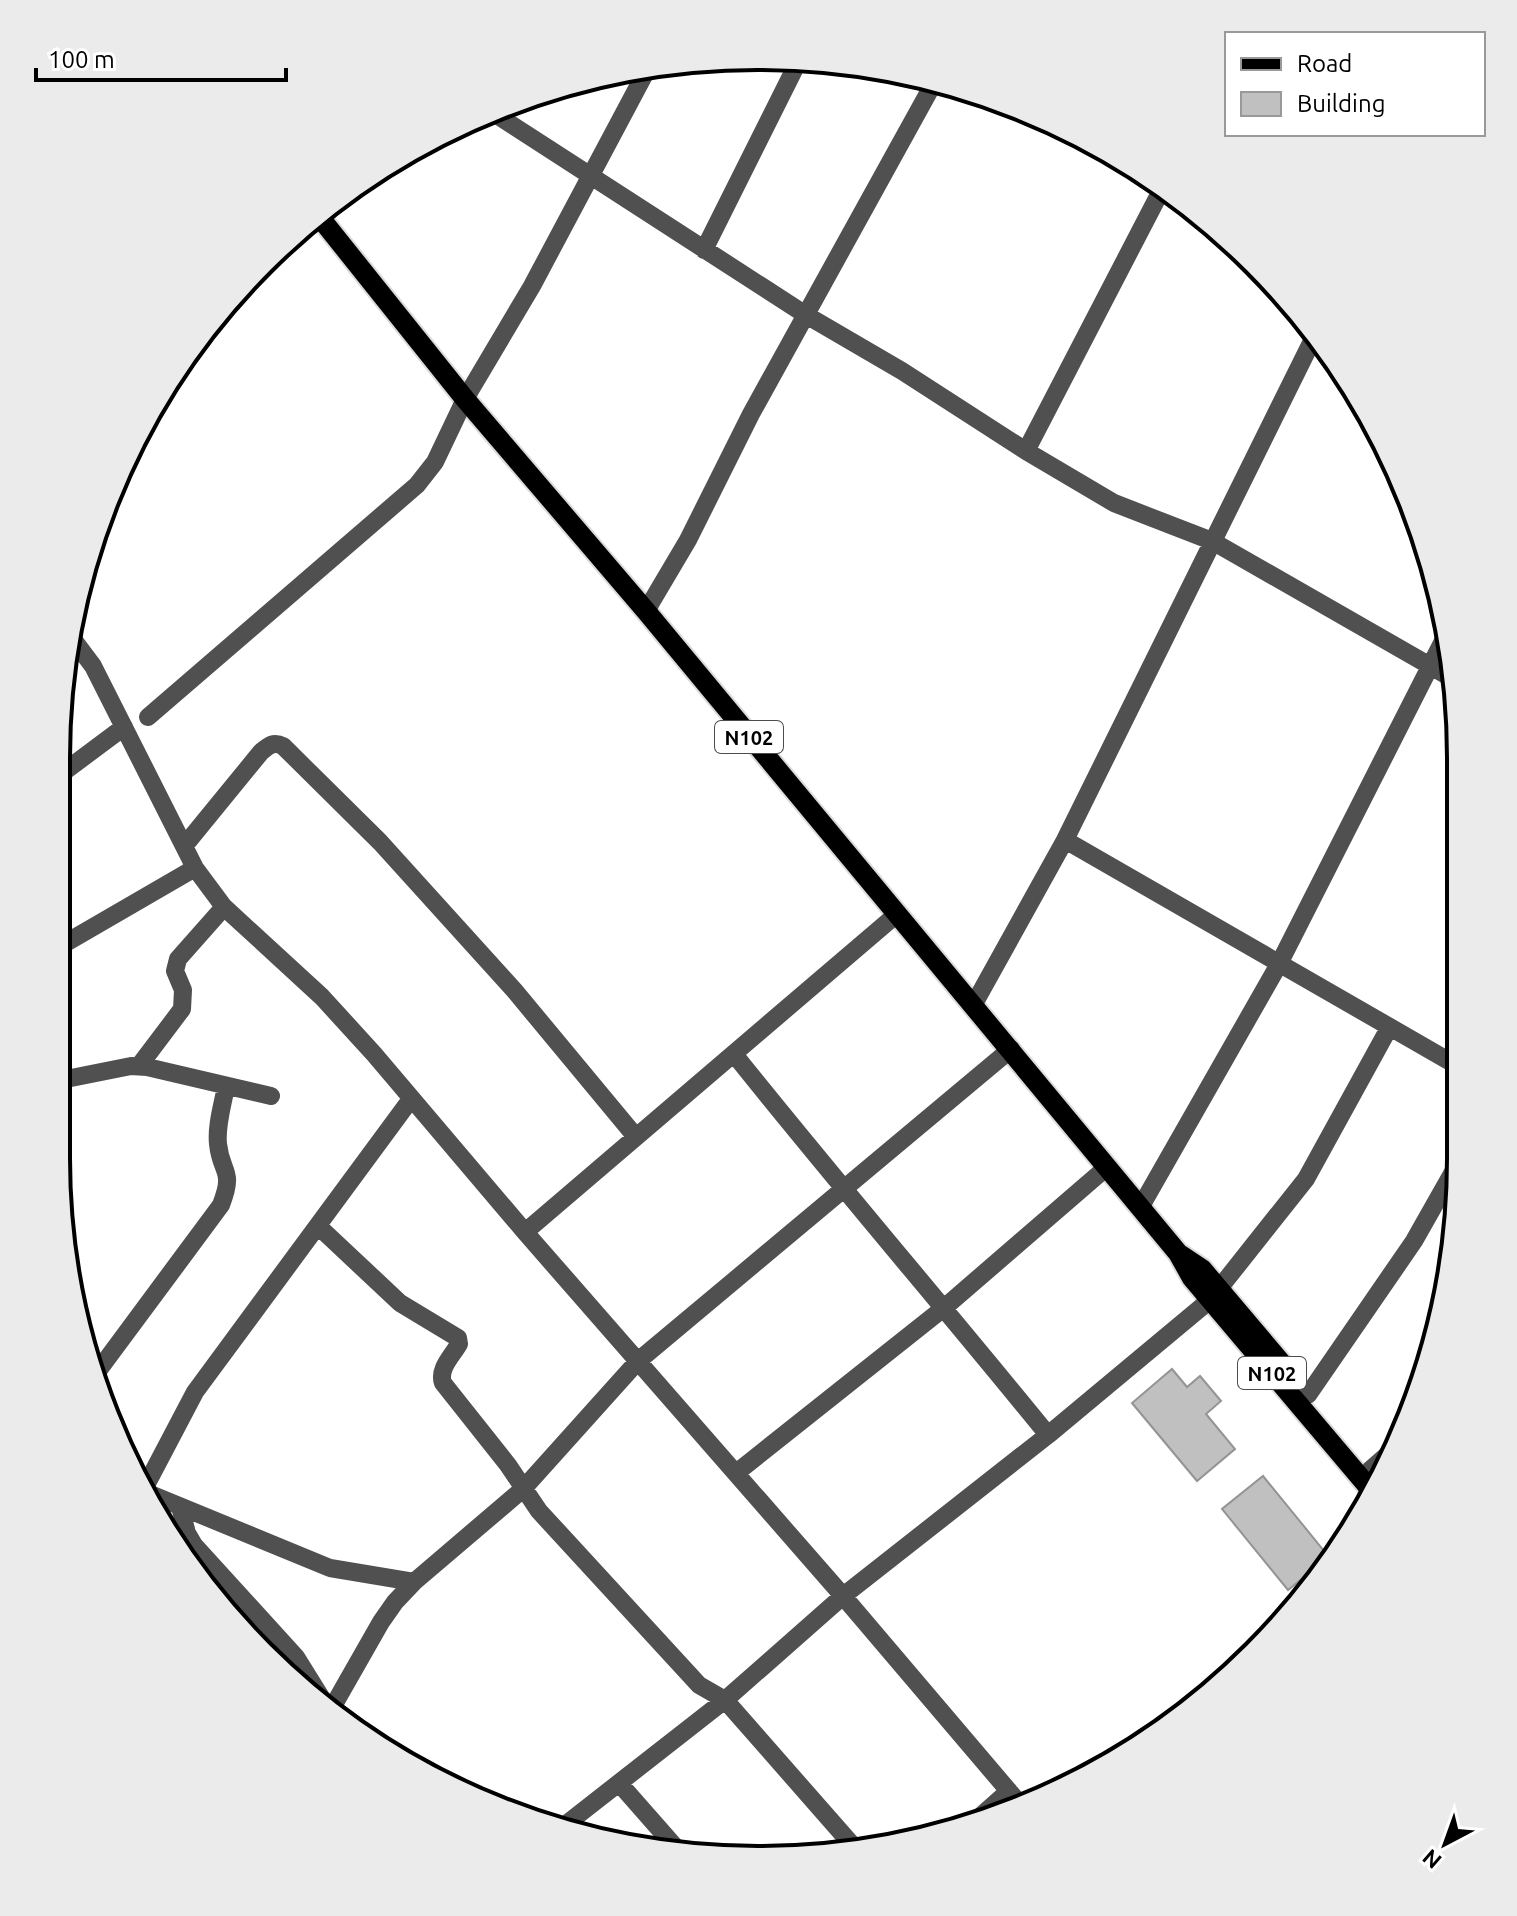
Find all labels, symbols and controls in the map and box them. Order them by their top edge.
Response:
scale bar [36,32,286,82]
legend [1225,32,1485,136]
text: 100 m [48,46,115,73]
text: Road [1297,50,1352,77]
text: Building [1297,90,1385,117]
road number: N102 [715,721,783,753]
road number: N102 [1238,1357,1306,1389]
north arrow [1405,1804,1485,1884]
text: N [1417,1845,1446,1874]

